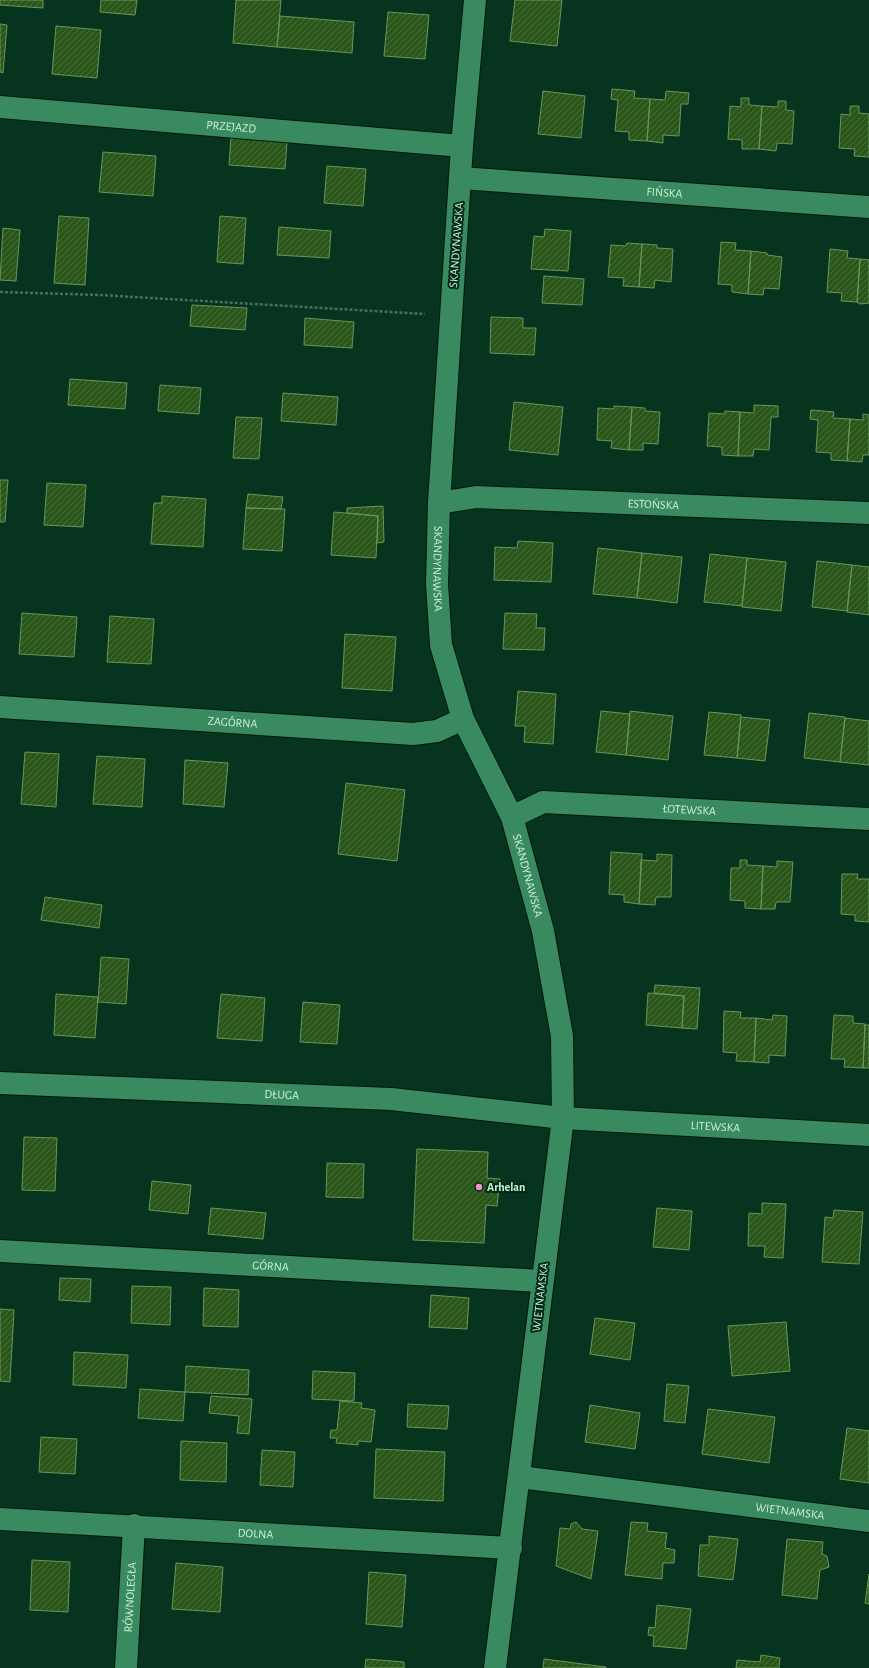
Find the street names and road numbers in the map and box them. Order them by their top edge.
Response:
street label: PRZEJAZD [206,118,257,135]
street label: FIŃSKA [646,185,683,200]
street label: SKANDYNAWSKA [447,202,465,288]
street label: ESTOŃSKA [627,497,679,511]
street label: SKANDYNAWSKA [431,526,445,612]
street label: ZAGÓRNA [207,715,258,730]
street label: ŁOTEWSKA [662,802,716,817]
street label: SKANDYNAWSKA [511,833,545,919]
street label: DŁUGA [264,1088,299,1101]
street label: LITEWSKA [690,1119,740,1134]
street label: GÓRNA [252,1258,289,1273]
street label: WIETNAMSKA [530,1262,550,1332]
street label: WIETNAMSKA [755,1501,825,1521]
street label: DOLNA [238,1527,274,1541]
street label: RÓWNOLEGŁA [121,1562,138,1633]

